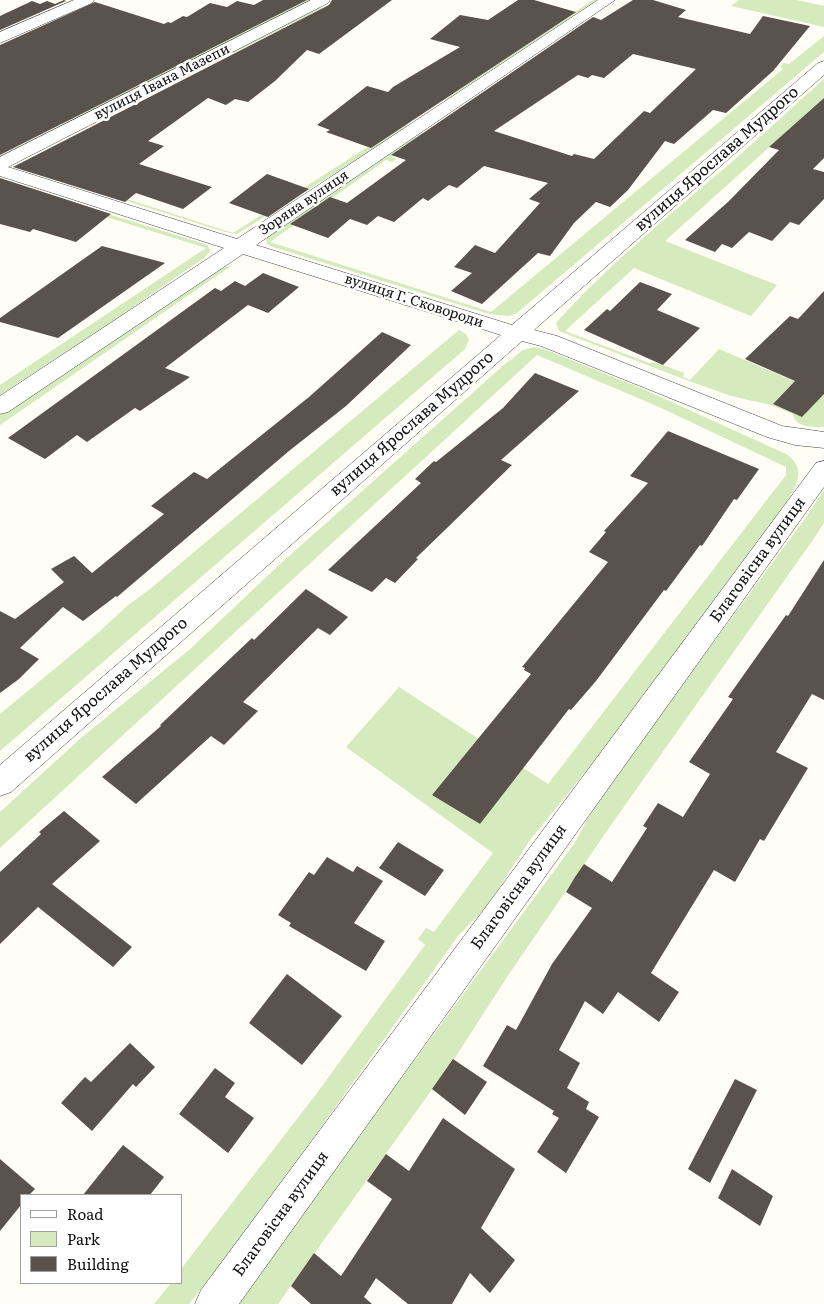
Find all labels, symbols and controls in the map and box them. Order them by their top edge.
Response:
street label: вулиця Івана Мазепи [91,40,233,124]
street label: вулиця Ярослава Мудрого [631,83,803,235]
street label: Зоряна вулиця [256,167,352,239]
street label: вулиця Г. Сковороди [342,271,486,331]
street label: вулиця Ярослава Мудрого [326,348,498,500]
street label: Благовісна вулиця [706,494,810,626]
street label: вулиця Ярослава Мудрого [20,614,192,766]
street label: Благовісна вулиця [467,821,571,953]
street label: Благовісна вулиця [229,1148,333,1280]
legend [20,1194,182,1284]
text: Road [67,1202,103,1225]
text: Park [67,1227,100,1250]
text: Building [67,1252,129,1275]

